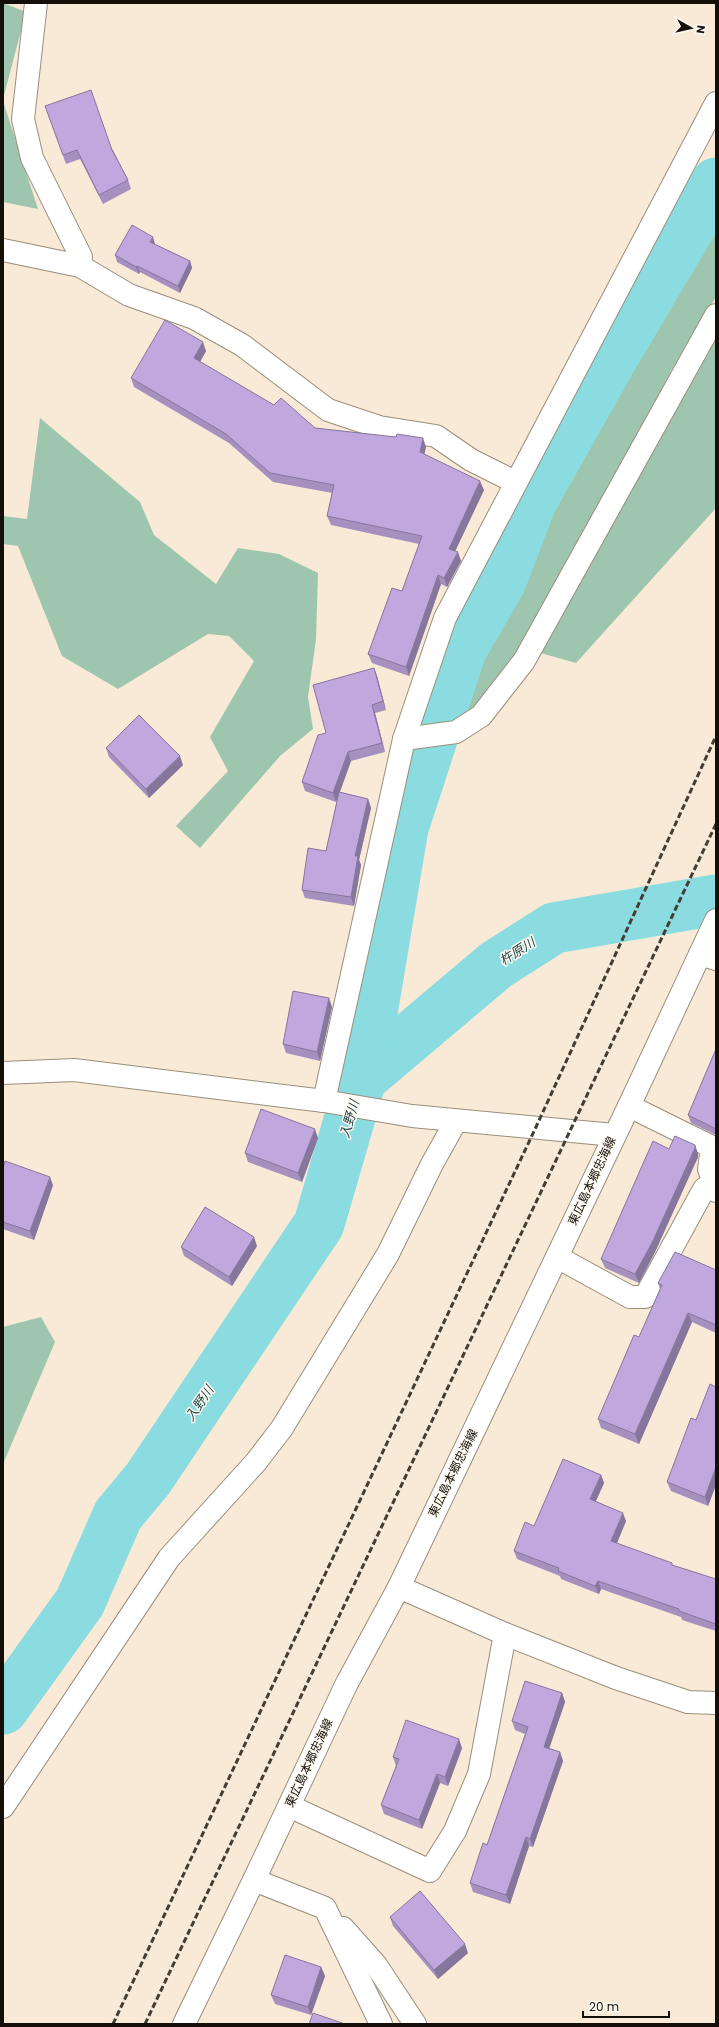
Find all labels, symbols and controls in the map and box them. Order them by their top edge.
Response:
north arrow [671,8,711,48]
text: N [692,24,709,35]
water label: 杵原川 [496,932,540,970]
water label: 入野川 [335,1096,365,1141]
street label: 東広島本郷忠海線 [564,1134,620,1228]
water label: 入野川 [181,1380,219,1425]
street label: 東広島本郷忠海線 [424,1426,481,1520]
street label: 東広島本郷忠海線 [281,1716,337,1810]
scale bar [583,1993,669,2019]
text: 20 m [589,1998,619,2015]

